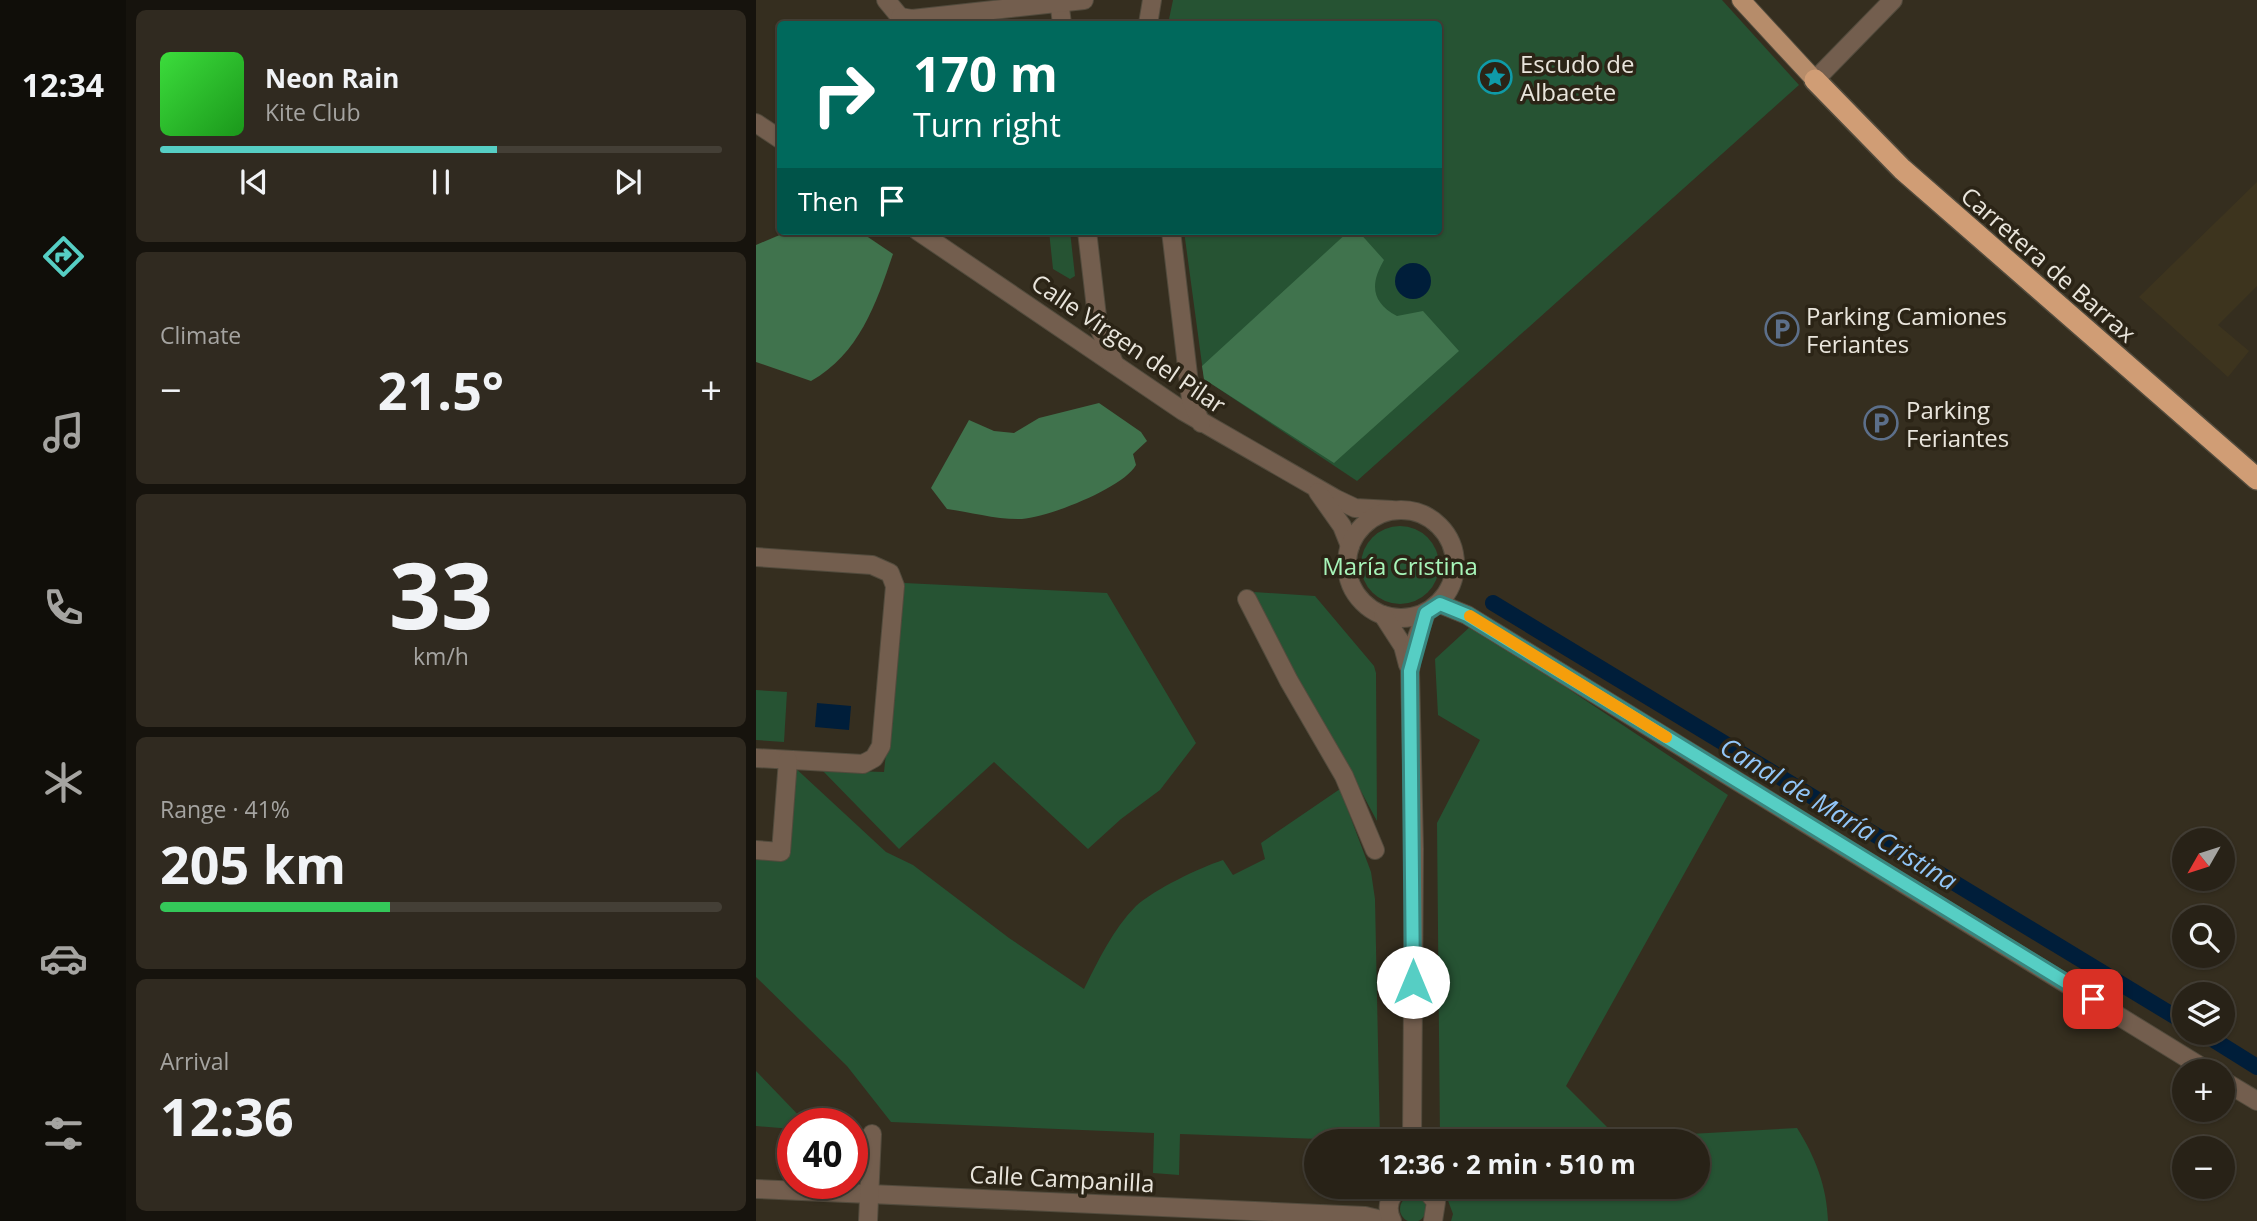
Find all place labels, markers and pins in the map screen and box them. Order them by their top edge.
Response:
place label: Escudo de Albacete [1520,47,1635,108]
place icon: Escudo de Albacete [1476,58,1514,96]
place label: Parking Camiones Feriantes [1806,299,2007,360]
parking icon: Parking Camiones Feriantes [1763,310,1801,348]
place label: Parking Feriantes [1906,393,2009,454]
parking icon: Parking Feriantes [1862,404,1900,442]
pin [2063,969,2123,1029]

